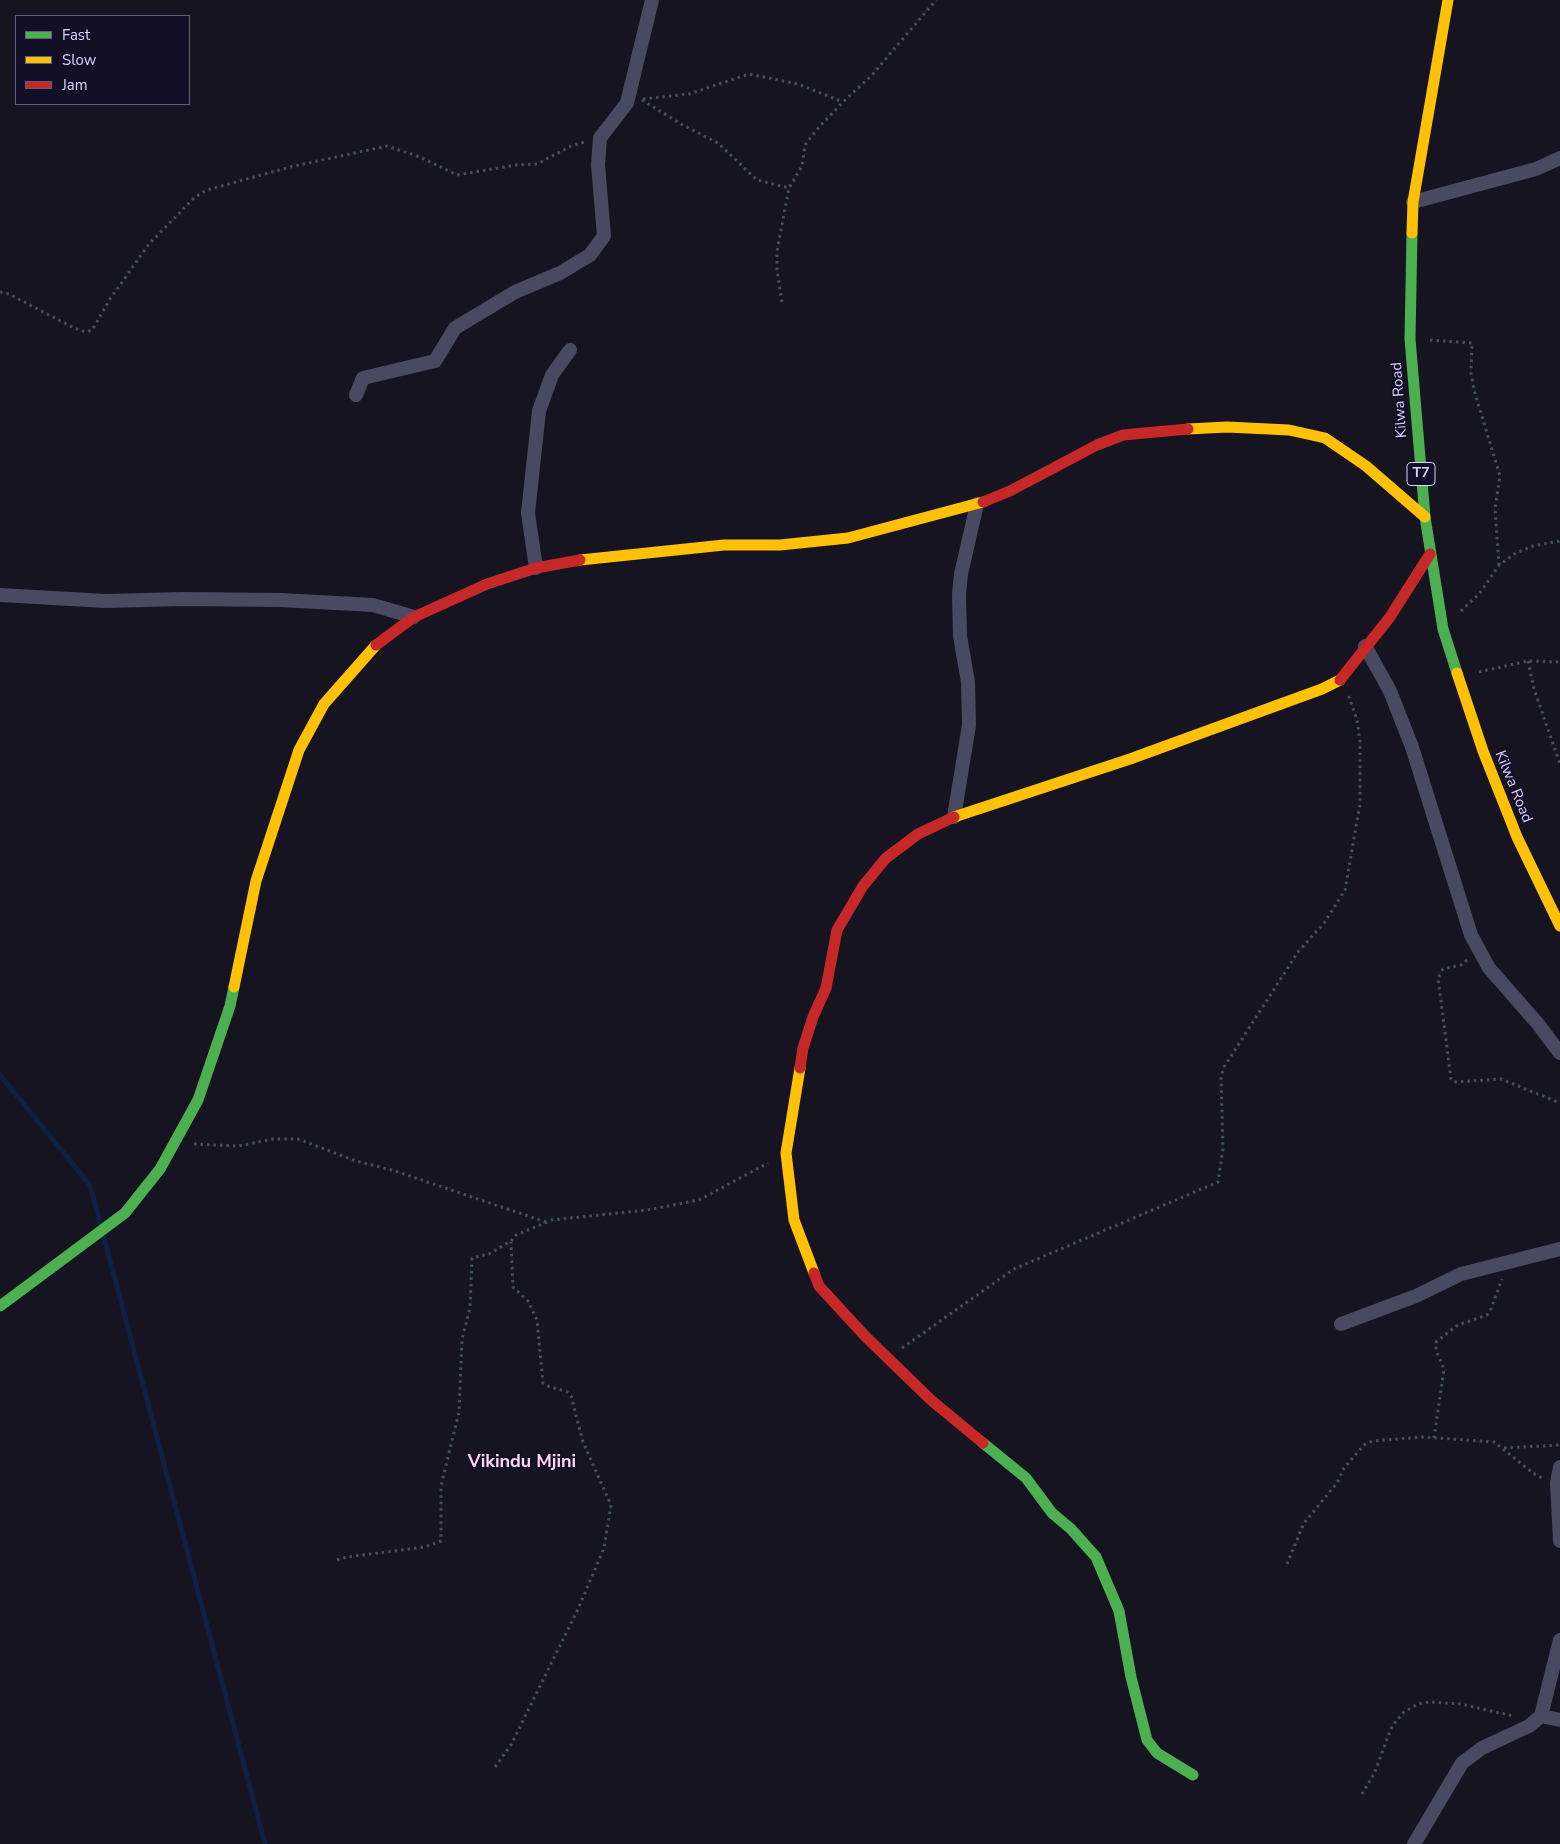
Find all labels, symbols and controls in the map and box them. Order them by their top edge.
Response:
legend [15,15,190,105]
text: Fast [62,25,90,45]
text: Slow [62,50,96,70]
text: Jam [62,75,88,95]
street label: Kilwa Road [1388,361,1412,439]
road number: T7 [1407,462,1435,486]
street label: Kilwa Road [1490,748,1536,826]
district label: Vikindu Mjini [468,1452,576,1474]

